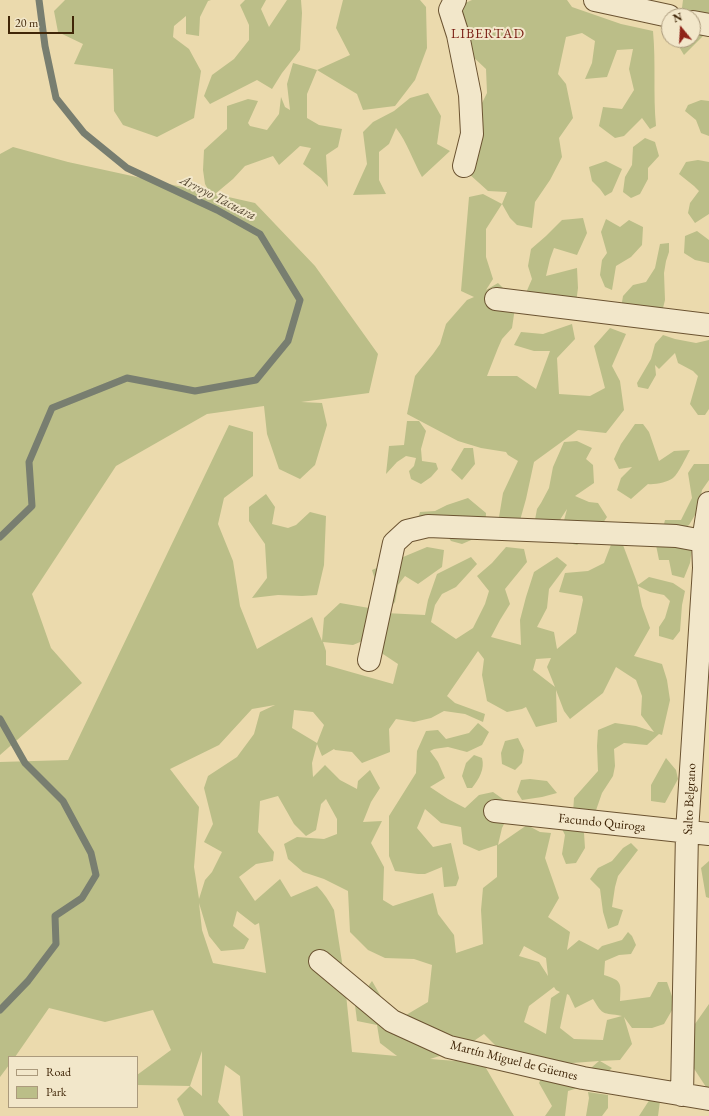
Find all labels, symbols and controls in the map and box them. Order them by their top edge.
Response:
scale bar [10,8,76,34]
north arrow [661,8,701,48]
text: N [671,10,684,26]
text: 20 m [15,15,38,31]
district label: LIBERTAD [451,26,525,42]
water label: Arroyo Tacuara [177,172,259,224]
street label: Salto Belgrano [680,763,700,835]
street label: Facundo Quiroga [558,811,646,835]
street label: Martín Miguel de Güemes [449,1038,579,1084]
legend [8,1056,138,1108]
text: Road [46,1064,71,1080]
text: Park [46,1084,66,1100]

